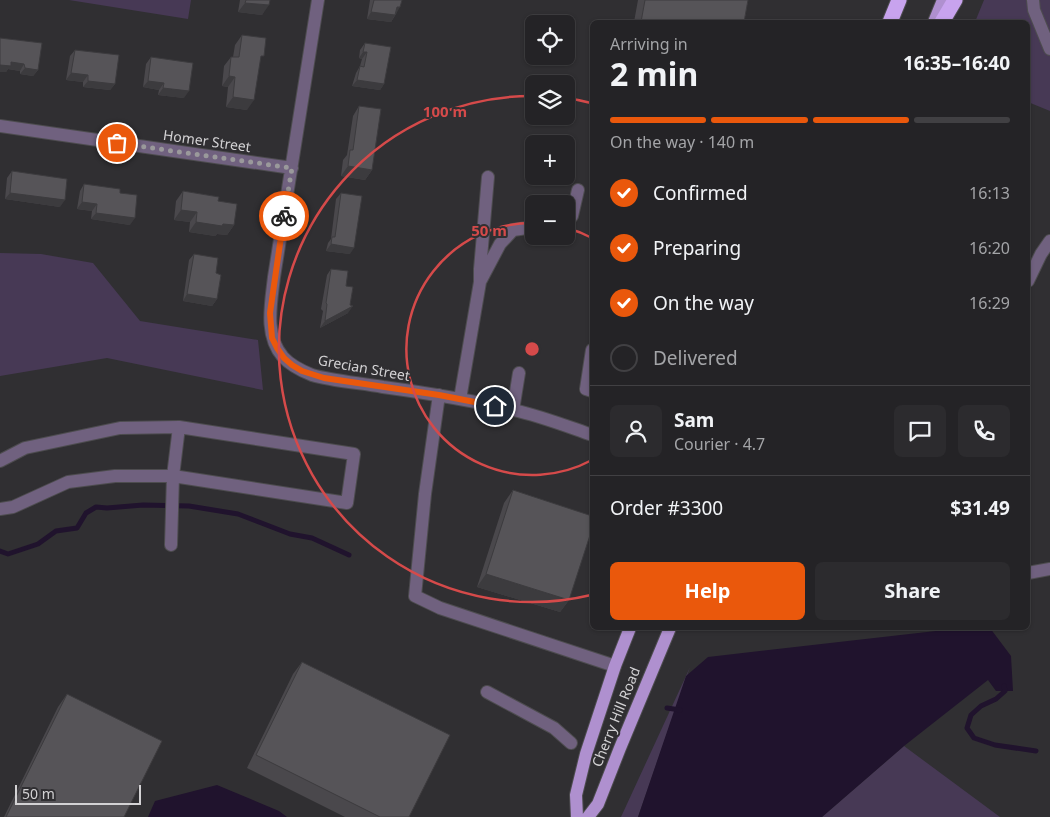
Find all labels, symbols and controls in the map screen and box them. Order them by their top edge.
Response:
map controls [525,15,575,245]
button: locate [525,15,575,65]
text: Arriving in [610,33,688,55]
text: 16:35–16:40 [903,50,1010,76]
text: 2 min [610,52,698,95]
button: layers [525,75,575,125]
text: 100 m [423,101,467,121]
pin [96,122,138,164]
street label: Homer Street [162,125,252,156]
icon: bag [103,129,131,157]
text: On the way · 140 m [610,131,754,153]
button: + [525,135,575,185]
icon: check [610,179,638,207]
text: Confirmed [653,180,748,206]
text: 16:13 [969,182,1010,204]
courier [259,191,309,241]
button: − [525,195,575,245]
icon: bike [270,202,298,230]
text: 50 m [471,220,507,240]
icon: check [610,234,638,262]
text: Preparing [653,235,741,261]
text: 16:20 [969,237,1010,259]
icon: check [610,289,638,317]
text: On the way [653,290,754,316]
text: 16:29 [969,292,1010,314]
centre of rings [523,340,541,358]
text: Delivered [653,345,738,371]
street label: Grecian Street [317,350,412,385]
pin [474,385,516,427]
icon: home [481,392,509,420]
button: person [610,405,662,457]
button: chat [894,405,946,457]
button: phone [958,405,1010,457]
text: Sam [674,407,714,433]
text: Courier · 4.7 [674,433,765,455]
text: Order #3300 [610,495,723,521]
text: $31.49 [950,495,1010,521]
button: Help [610,562,805,620]
button: Share [815,562,1010,620]
street label: Cherry Hill Road [587,664,644,770]
scale bar [15,782,141,805]
text: 50 m [22,784,55,803]

